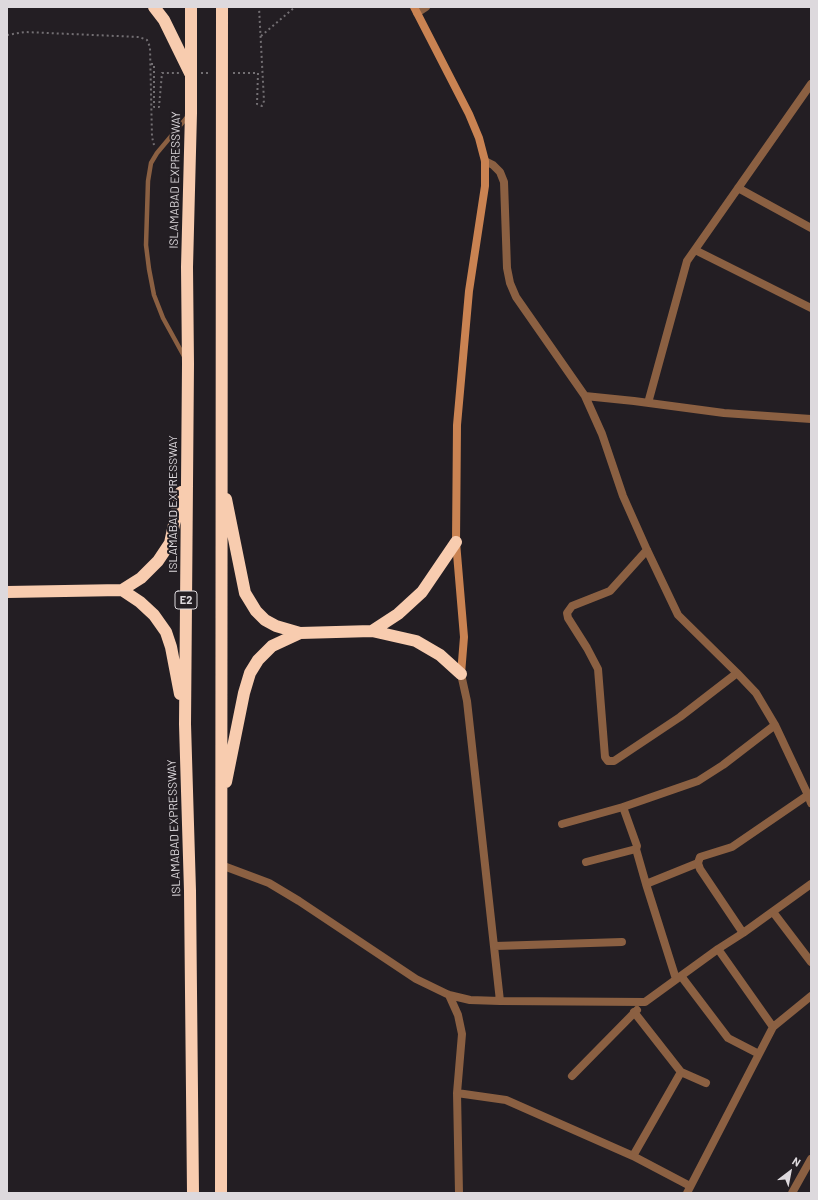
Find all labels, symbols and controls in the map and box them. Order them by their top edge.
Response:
street label: ISLAMABAD EXPRESSWAY [167,111,183,249]
street label: ISLAMABAD EXPRESSWAY [166,435,180,573]
road number: E2 [175,591,197,609]
street label: ISLAMABAD EXPRESSWAY [164,759,184,897]
north arrow [770,1152,810,1192]
text: N [790,1154,803,1169]

